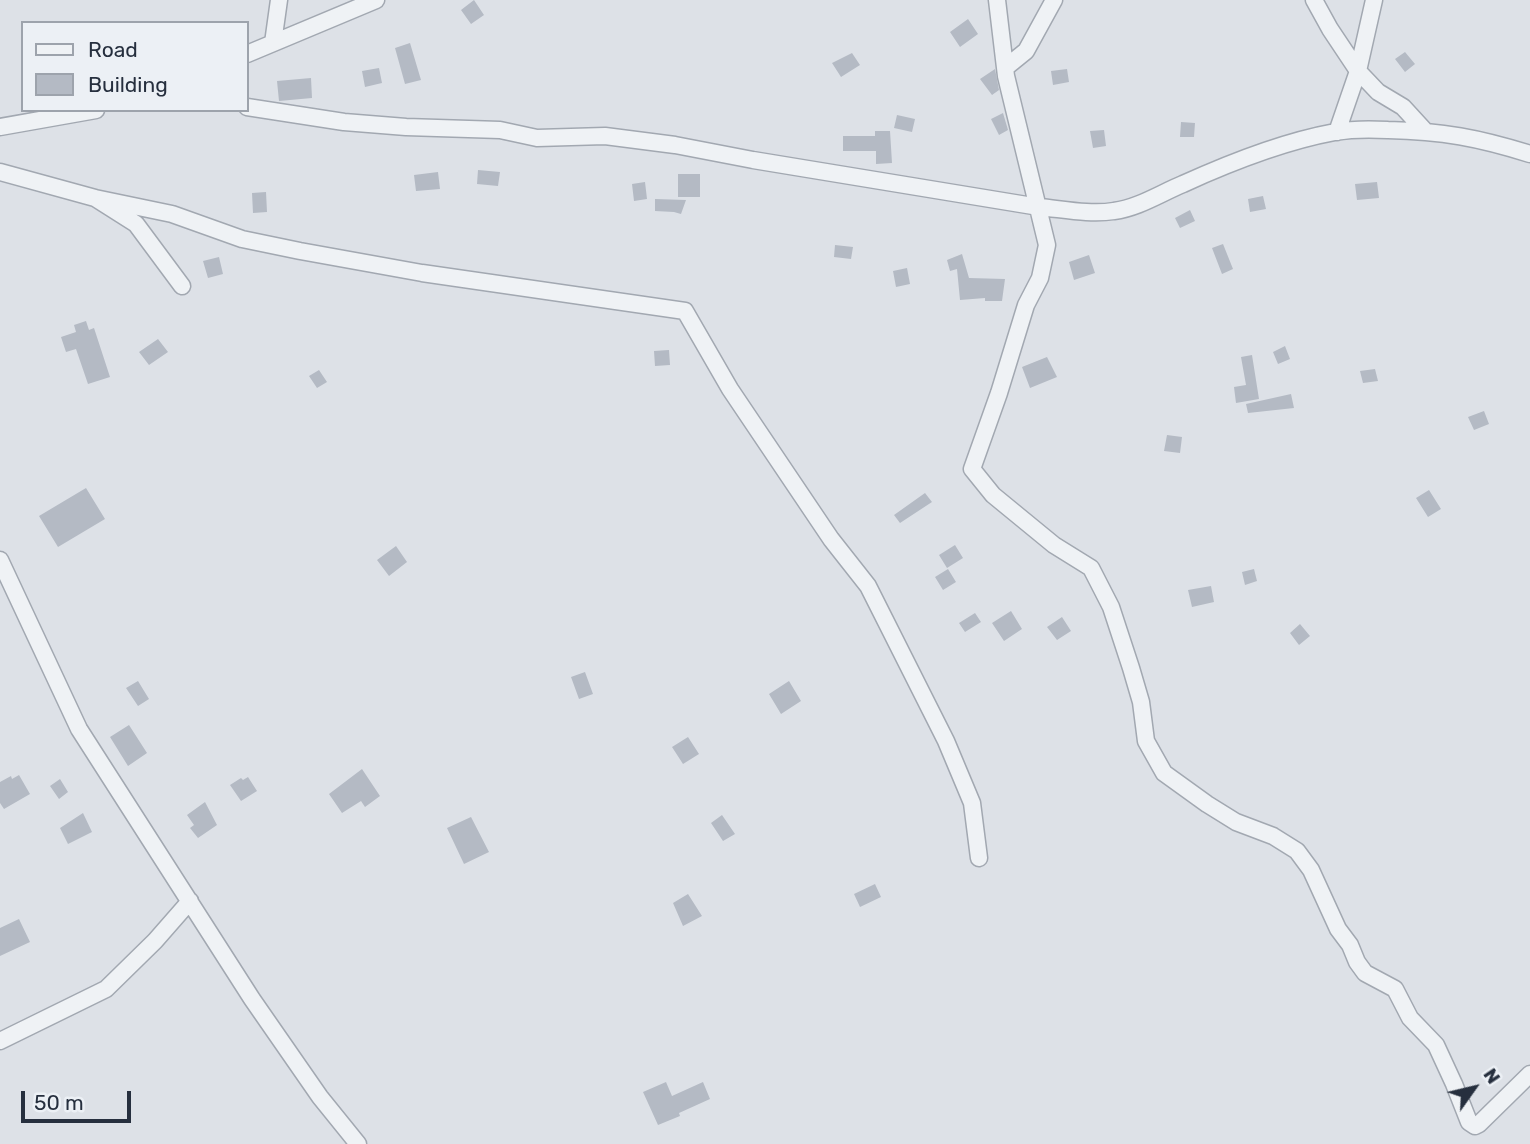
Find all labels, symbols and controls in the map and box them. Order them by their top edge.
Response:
legend [21,21,248,112]
text: Road [88,37,138,62]
text: Building [88,72,168,97]
north arrow [1439,1053,1509,1123]
text: N [1478,1064,1505,1088]
scale bar [24,1078,135,1122]
text: 50 m [34,1090,84,1115]

